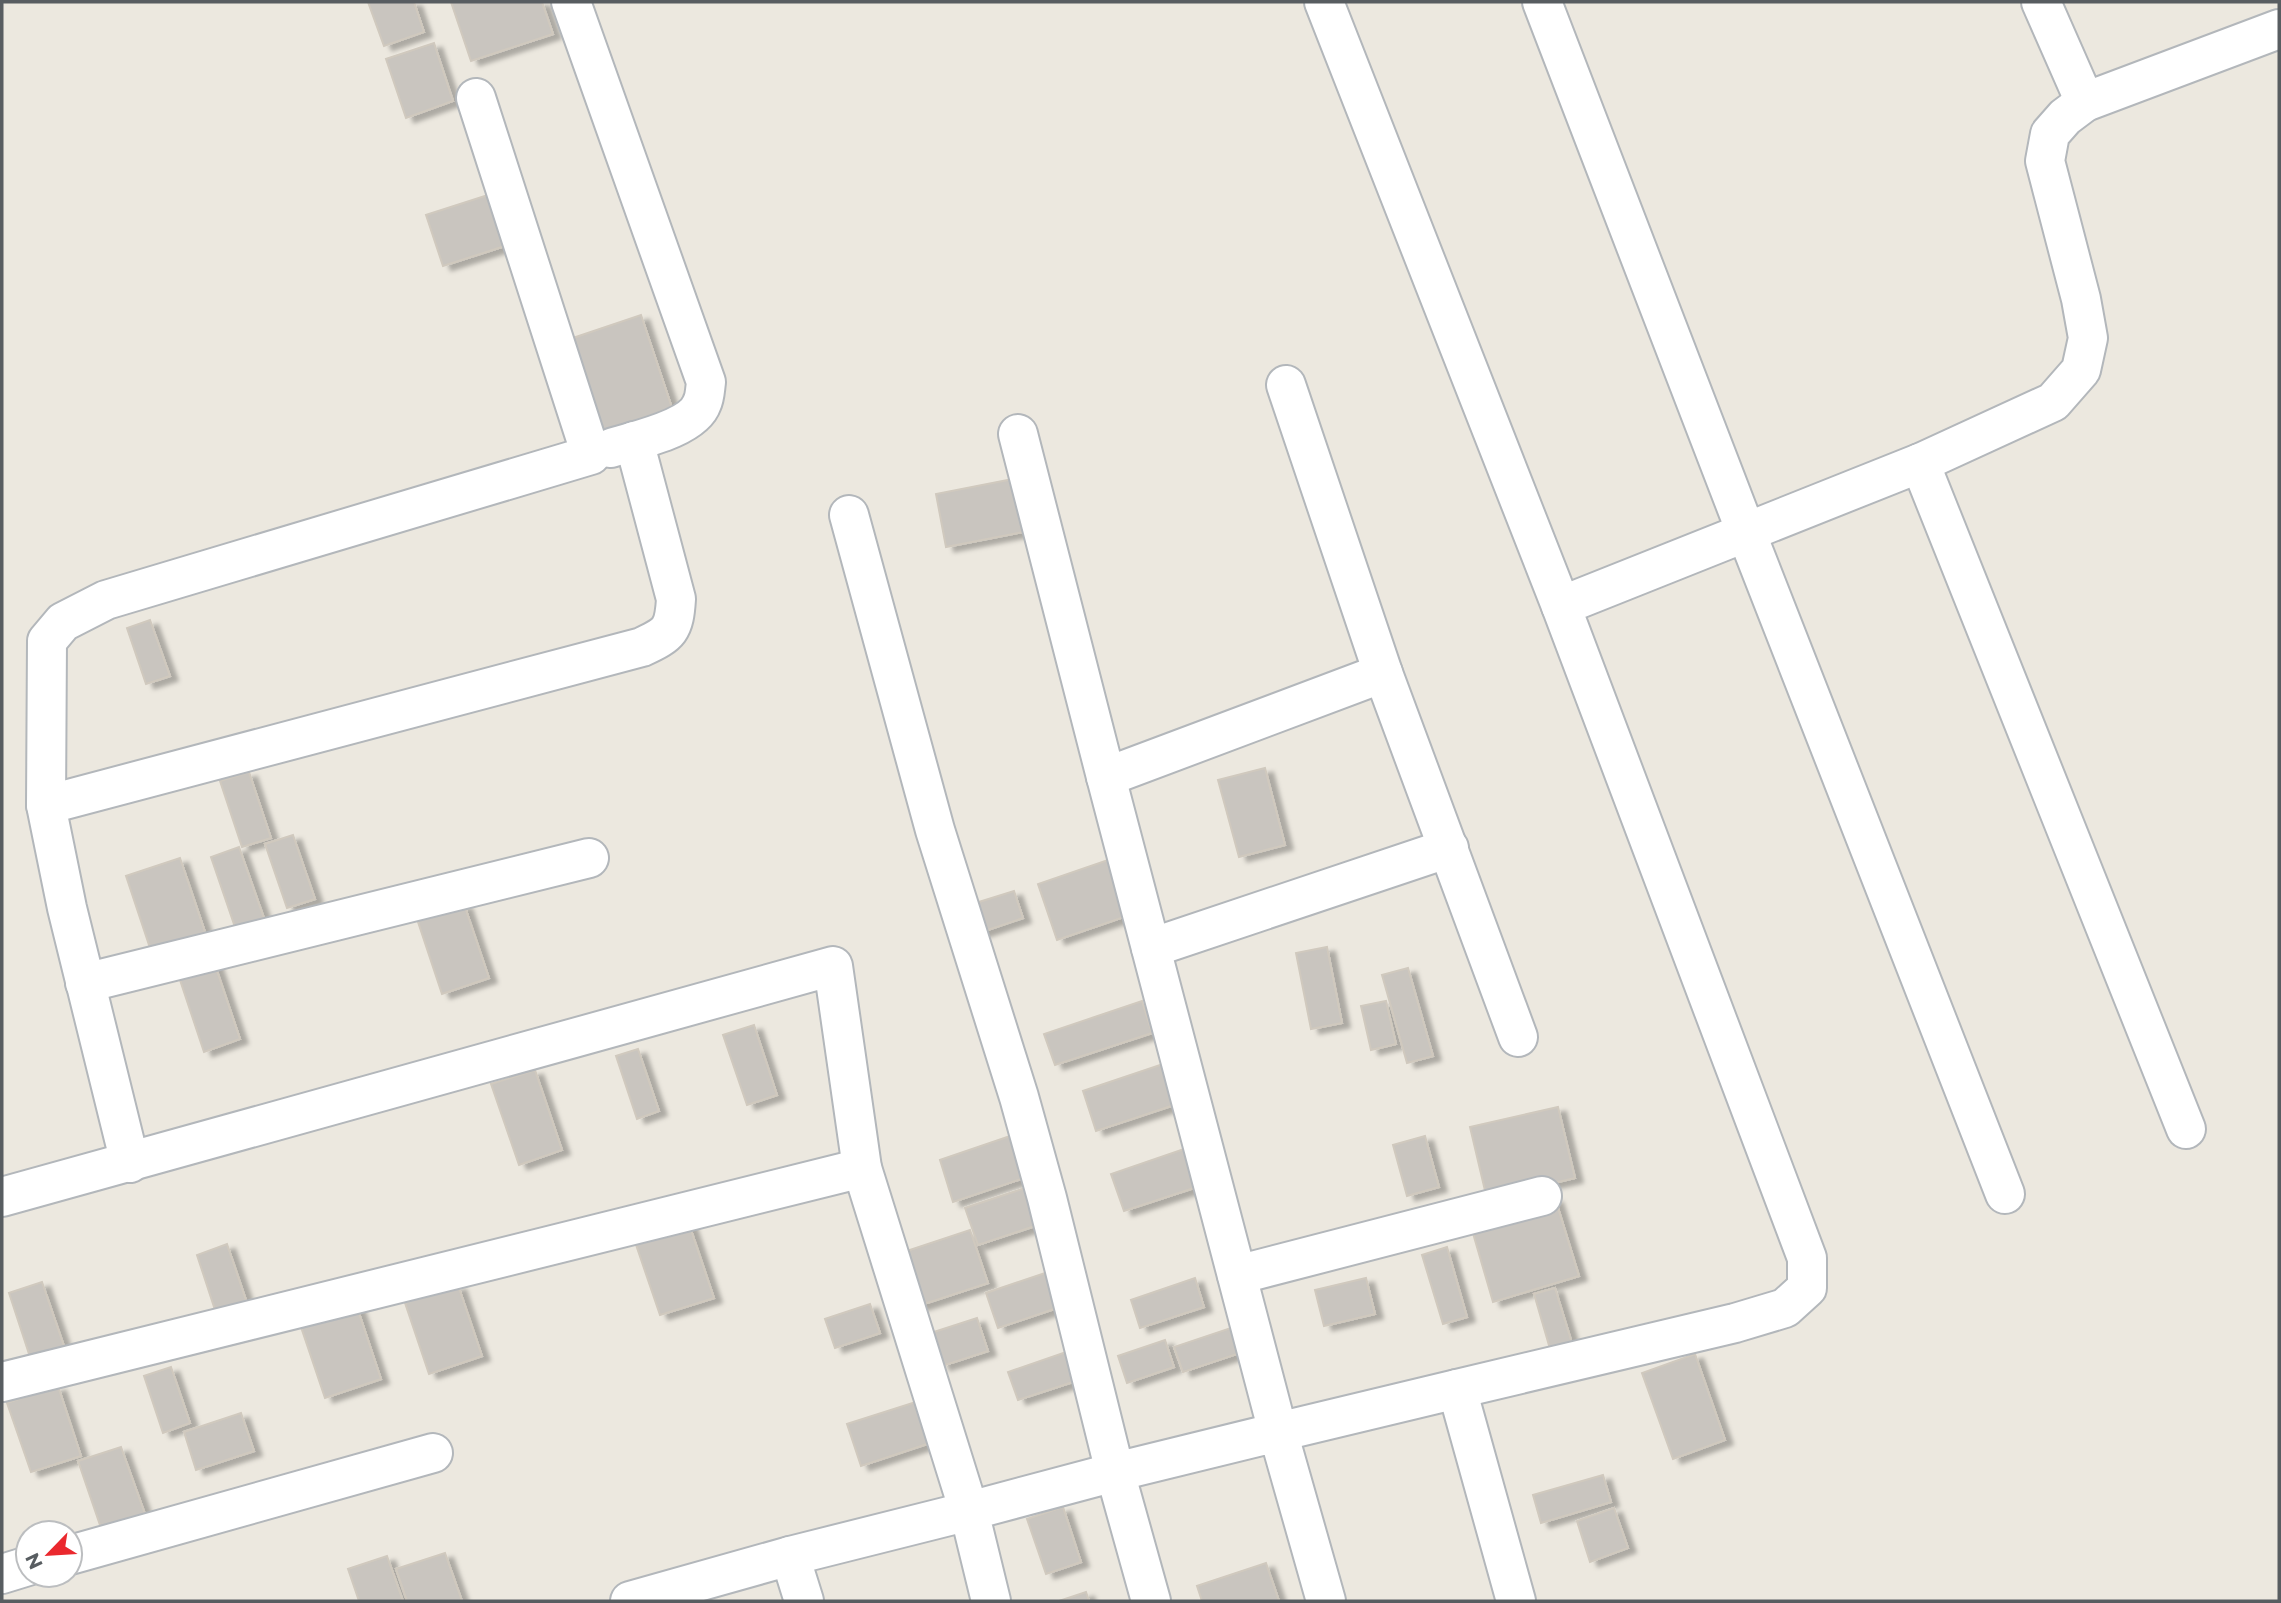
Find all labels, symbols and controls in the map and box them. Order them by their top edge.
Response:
north arrow [14,1519,84,1589]
text: N [20,1549,48,1573]

